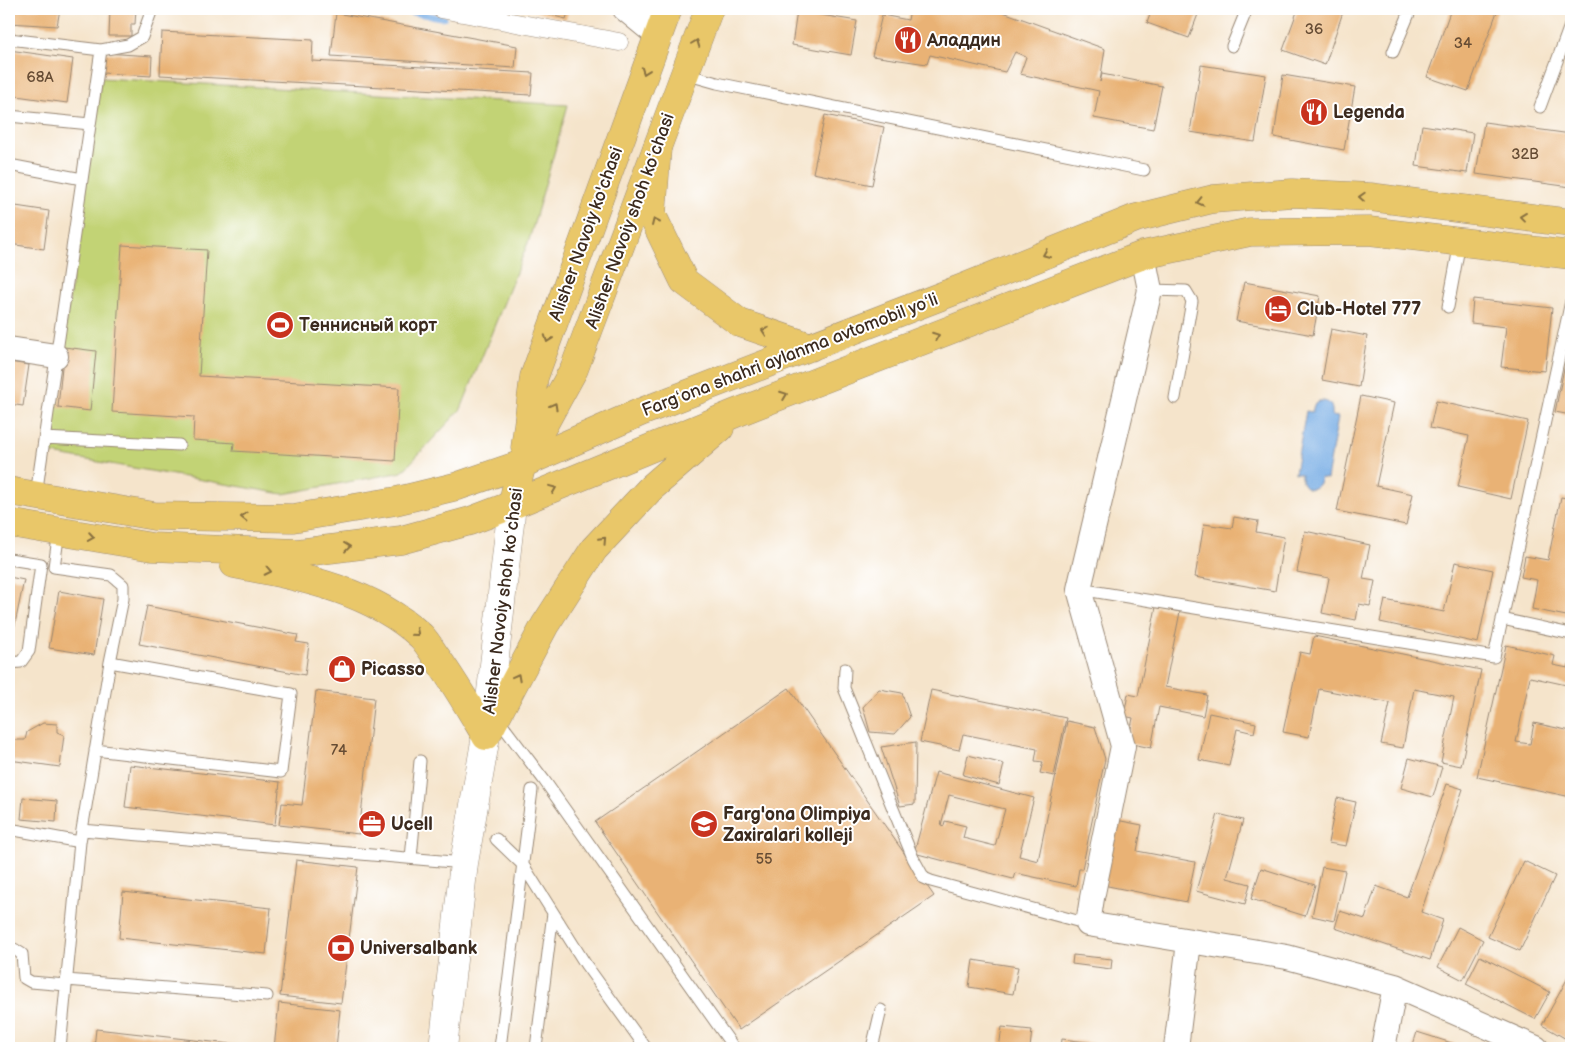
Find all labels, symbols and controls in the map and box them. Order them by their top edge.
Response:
house number: 36 [1305,20,1323,39]
restaurant icon: Аладдин [893,25,923,55]
place label: Аладдин [926,30,1001,51]
house number: 34 [1454,34,1472,53]
one-way arrow [690,39,700,48]
one-way arrow [641,66,651,75]
house number: 68А [26,68,54,87]
restaurant icon: Legenda [1299,97,1329,127]
place label: Legenda [1333,102,1405,123]
street label: Alisher Navoiy shoh koʻchasi [581,110,679,332]
street label: Alisher Navoiy ko'chasi [545,144,627,324]
house number: 32В [1511,145,1539,164]
one-way arrow [1357,191,1365,202]
one-way arrow [1195,196,1204,207]
one-way arrow [1519,212,1527,223]
one-way arrow [651,218,662,227]
one-way arrow [1042,248,1051,259]
street label: Fargʻona shahri aylanma avtomobil yoʻli [639,289,941,421]
hotel icon: Club-Hotel 777 [1263,294,1293,324]
place label: Club-Hotel 777 [1297,299,1421,320]
sports icon: Теннисный корт [265,310,295,340]
place label: Теннисный корт [299,315,437,336]
one-way arrow [761,327,770,337]
one-way arrow [931,332,940,342]
one-way arrow [544,334,554,342]
one-way arrow [779,391,788,401]
one-way arrow [548,402,558,411]
one-way arrow [548,485,556,495]
street label: Alisher Navoiy shoh koʻchasi [479,487,527,715]
one-way arrow [240,512,248,522]
one-way arrow [87,531,96,541]
one-way arrow [597,536,606,545]
one-way arrow [343,542,351,553]
one-way arrow [264,565,273,575]
one-way arrow [410,627,419,636]
shop icon: Picasso [327,654,357,684]
place label: Picasso [361,659,425,680]
one-way arrow [511,674,521,683]
house number: 74 [331,741,347,760]
place label: Farg'ona Olimpiya Zaxiralari kolleji [723,804,871,846]
office icon: Ucell [357,809,387,839]
school or university icon: Farg'ona Olimpiya Zaxiralari kolleji [689,809,719,839]
place label: Ucell [391,814,433,835]
house number: 55 [755,850,773,869]
bank icon: Universalbank [326,933,356,963]
place label: Universalbank [360,938,478,959]

